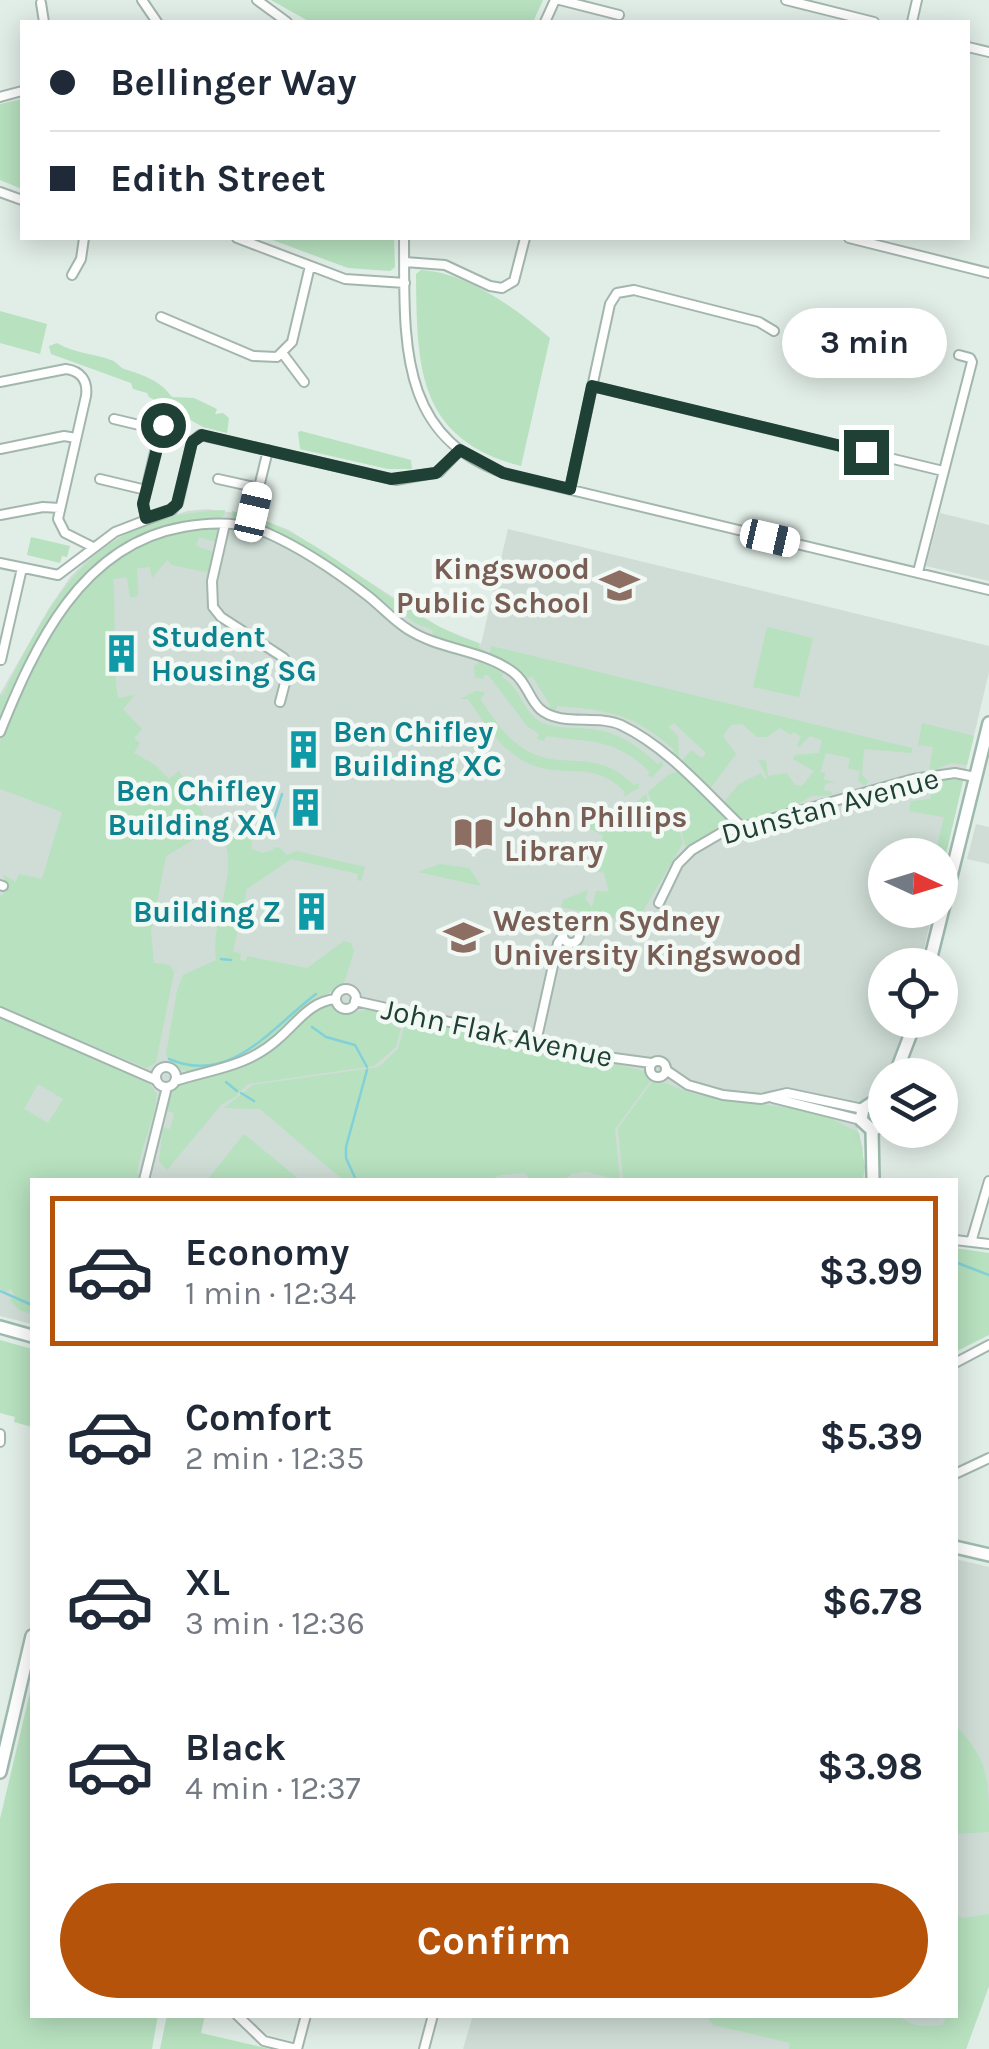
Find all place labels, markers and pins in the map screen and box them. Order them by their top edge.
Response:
place label: Kingswood Public School [396,551,590,621]
school or university icon: Kingswood Public School [599,565,641,607]
place label: Student Housing SG [151,619,317,689]
building icon: Student Housing SG [100,633,142,675]
place label: Ben Chifley Building XC [333,714,502,784]
building icon: Ben Chifley Building XC [282,728,324,770]
place label: Ben Chifley Building XA [108,773,276,843]
building icon: Ben Chifley Building XA [285,787,327,829]
place label: John Phillips Library [504,799,687,869]
library icon: John Phillips Library [453,813,495,855]
building icon: Building Z [290,891,332,933]
place label: Building Z [133,894,281,930]
place label: Western Sydney University Kingswood [493,903,802,973]
school or university icon: Western Sydney University Kingswood [442,917,484,959]

